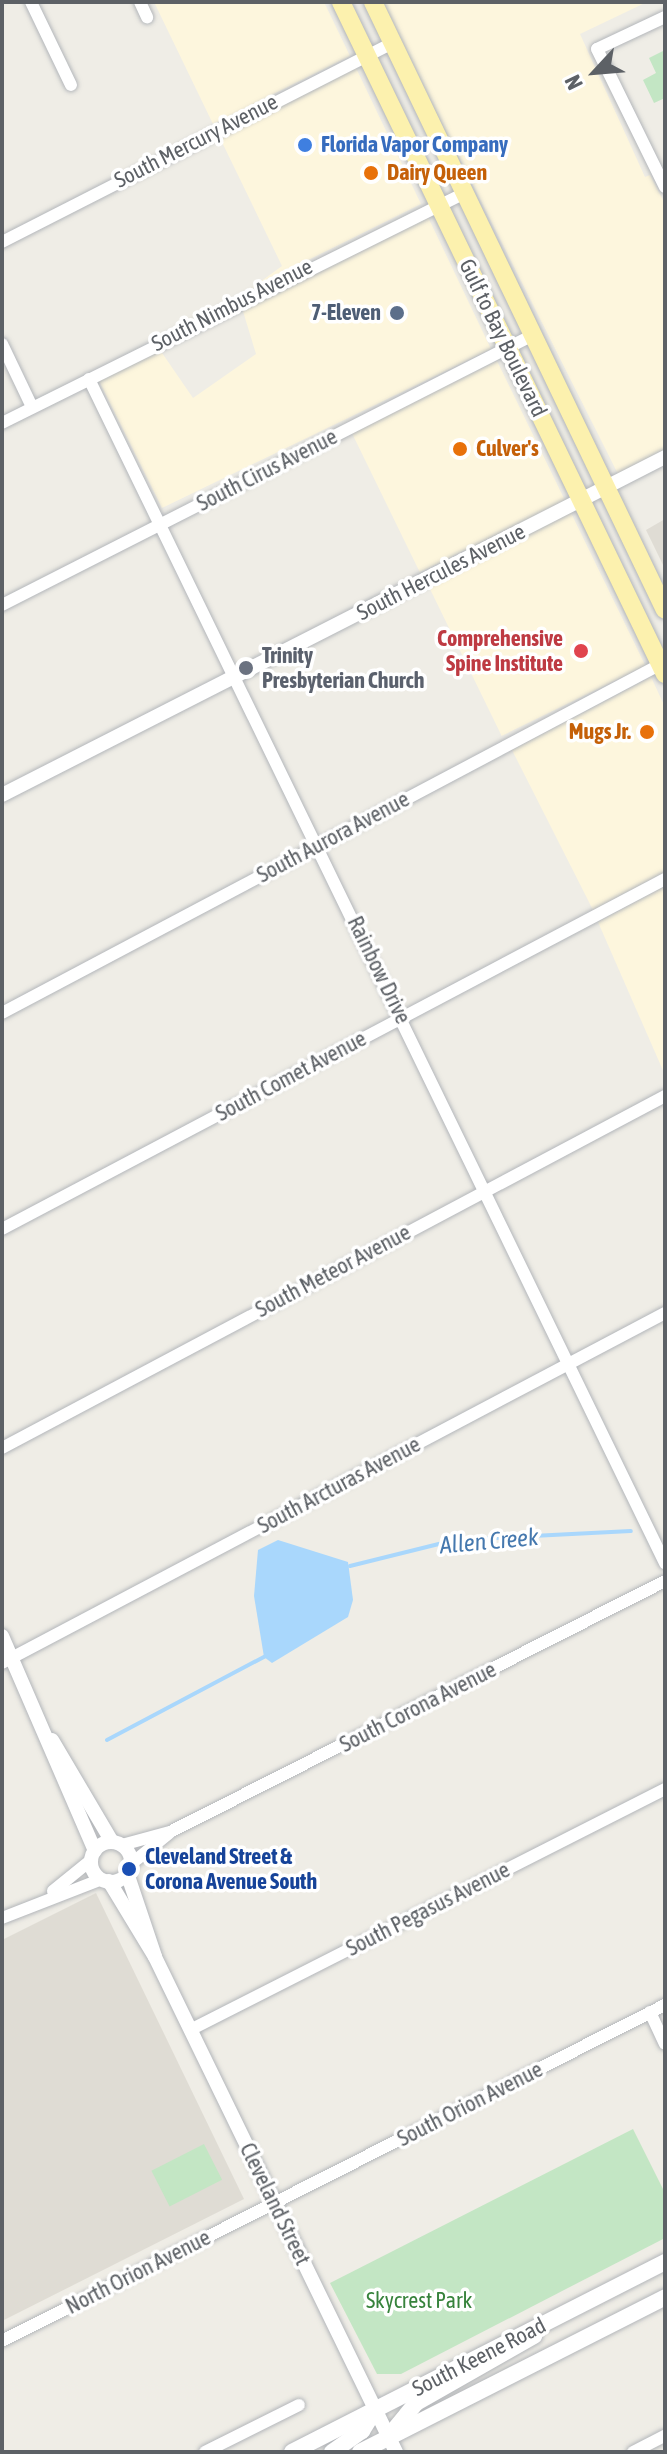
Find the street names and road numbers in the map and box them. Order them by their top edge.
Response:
street label: South Mercury Avenue [110,88,282,194]
street label: South Nimbus Avenue [147,253,317,357]
street label: Gulf to Bay Boulevard [453,255,553,421]
street label: South Cirus Avenue [192,423,342,517]
street label: South Hercules Avenue [352,518,530,626]
street label: South Aurora Avenue [252,786,414,888]
street label: Rainbow Drive [342,912,416,1028]
street label: South Comet Avenue [211,1025,371,1127]
street label: South Meteor Avenue [251,1219,415,1323]
street label: South Arcturas Avenue [253,1431,425,1539]
street label: South Corona Avenue [335,1656,501,1758]
street label: South Pegasus Avenue [342,1856,514,1962]
street label: South Orion Avenue [393,2056,547,2152]
street label: Cleveland Street [234,2139,316,2269]
street label: North Orion Avenue [61,2224,215,2320]
street label: South Keene Road [408,2312,550,2402]

